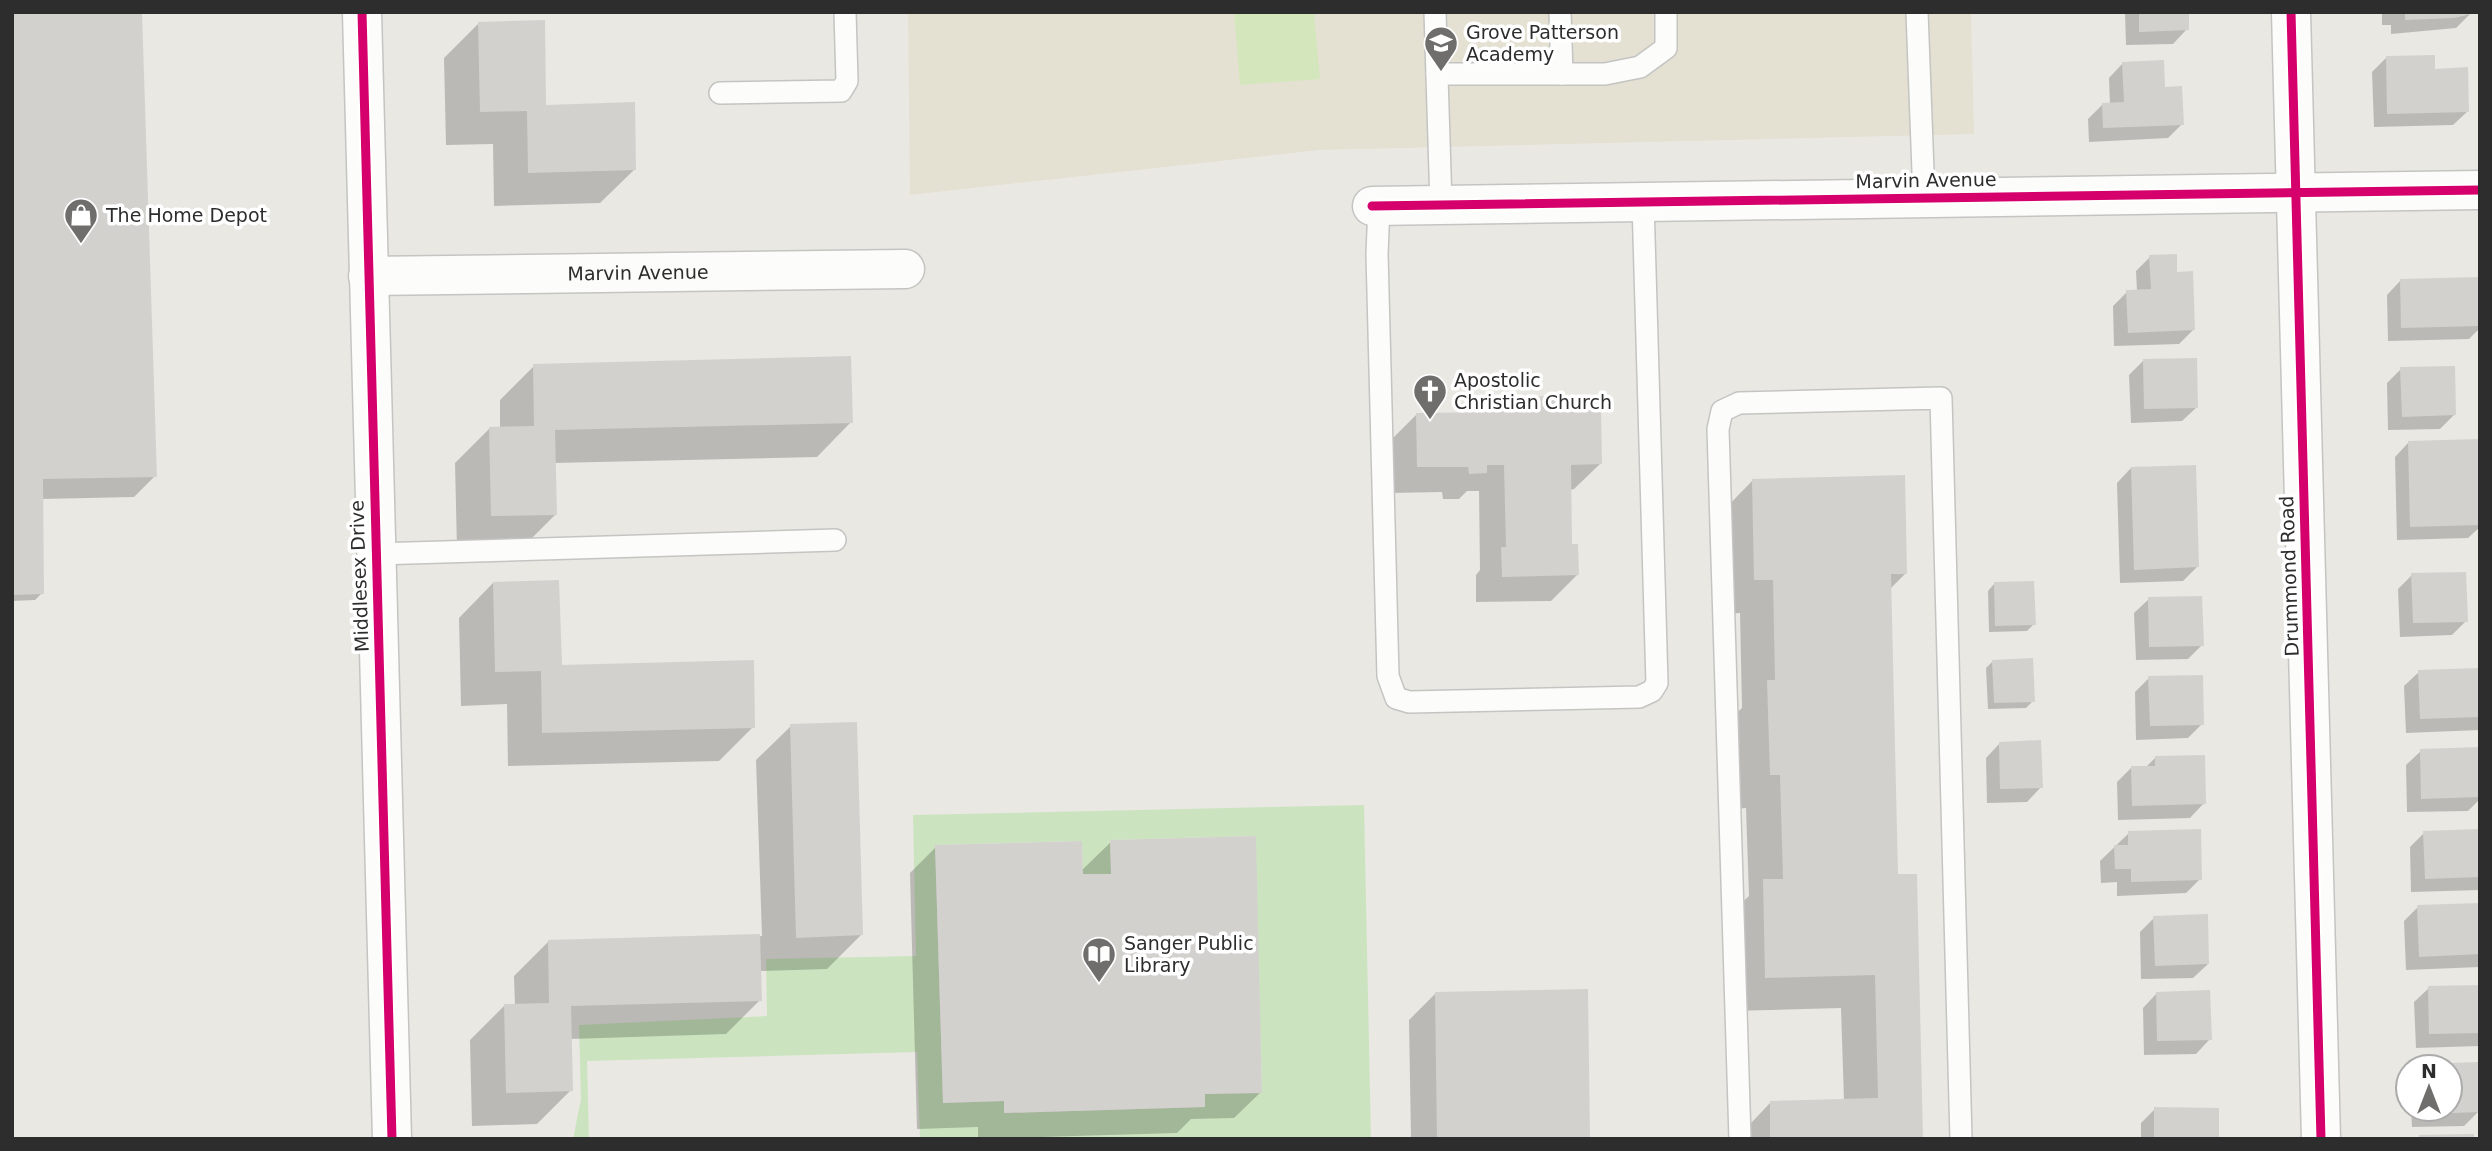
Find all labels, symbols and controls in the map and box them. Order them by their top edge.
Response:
place label: Grove Patterson Academy [1466,21,1619,65]
school or university icon: Grove Patterson Academy [1422,24,1460,73]
street label: Marvin Avenue [1855,168,1997,192]
shop icon: The Home Depot [62,196,100,245]
place label: The Home Depot [105,204,267,226]
street label: Marvin Avenue [567,261,709,284]
place label: Apostolic Christian Church [1454,369,1612,413]
church icon: Apostolic Christian Church [1411,372,1449,421]
street label: Drummond Road [2275,495,2303,657]
street label: Middlesex Drive [345,500,373,652]
place label: Sanger Public Library [1124,932,1254,976]
library icon: Sanger Public Library [1080,935,1118,984]
north arrow [2394,1053,2464,1123]
text: N [2421,1060,2437,1082]

